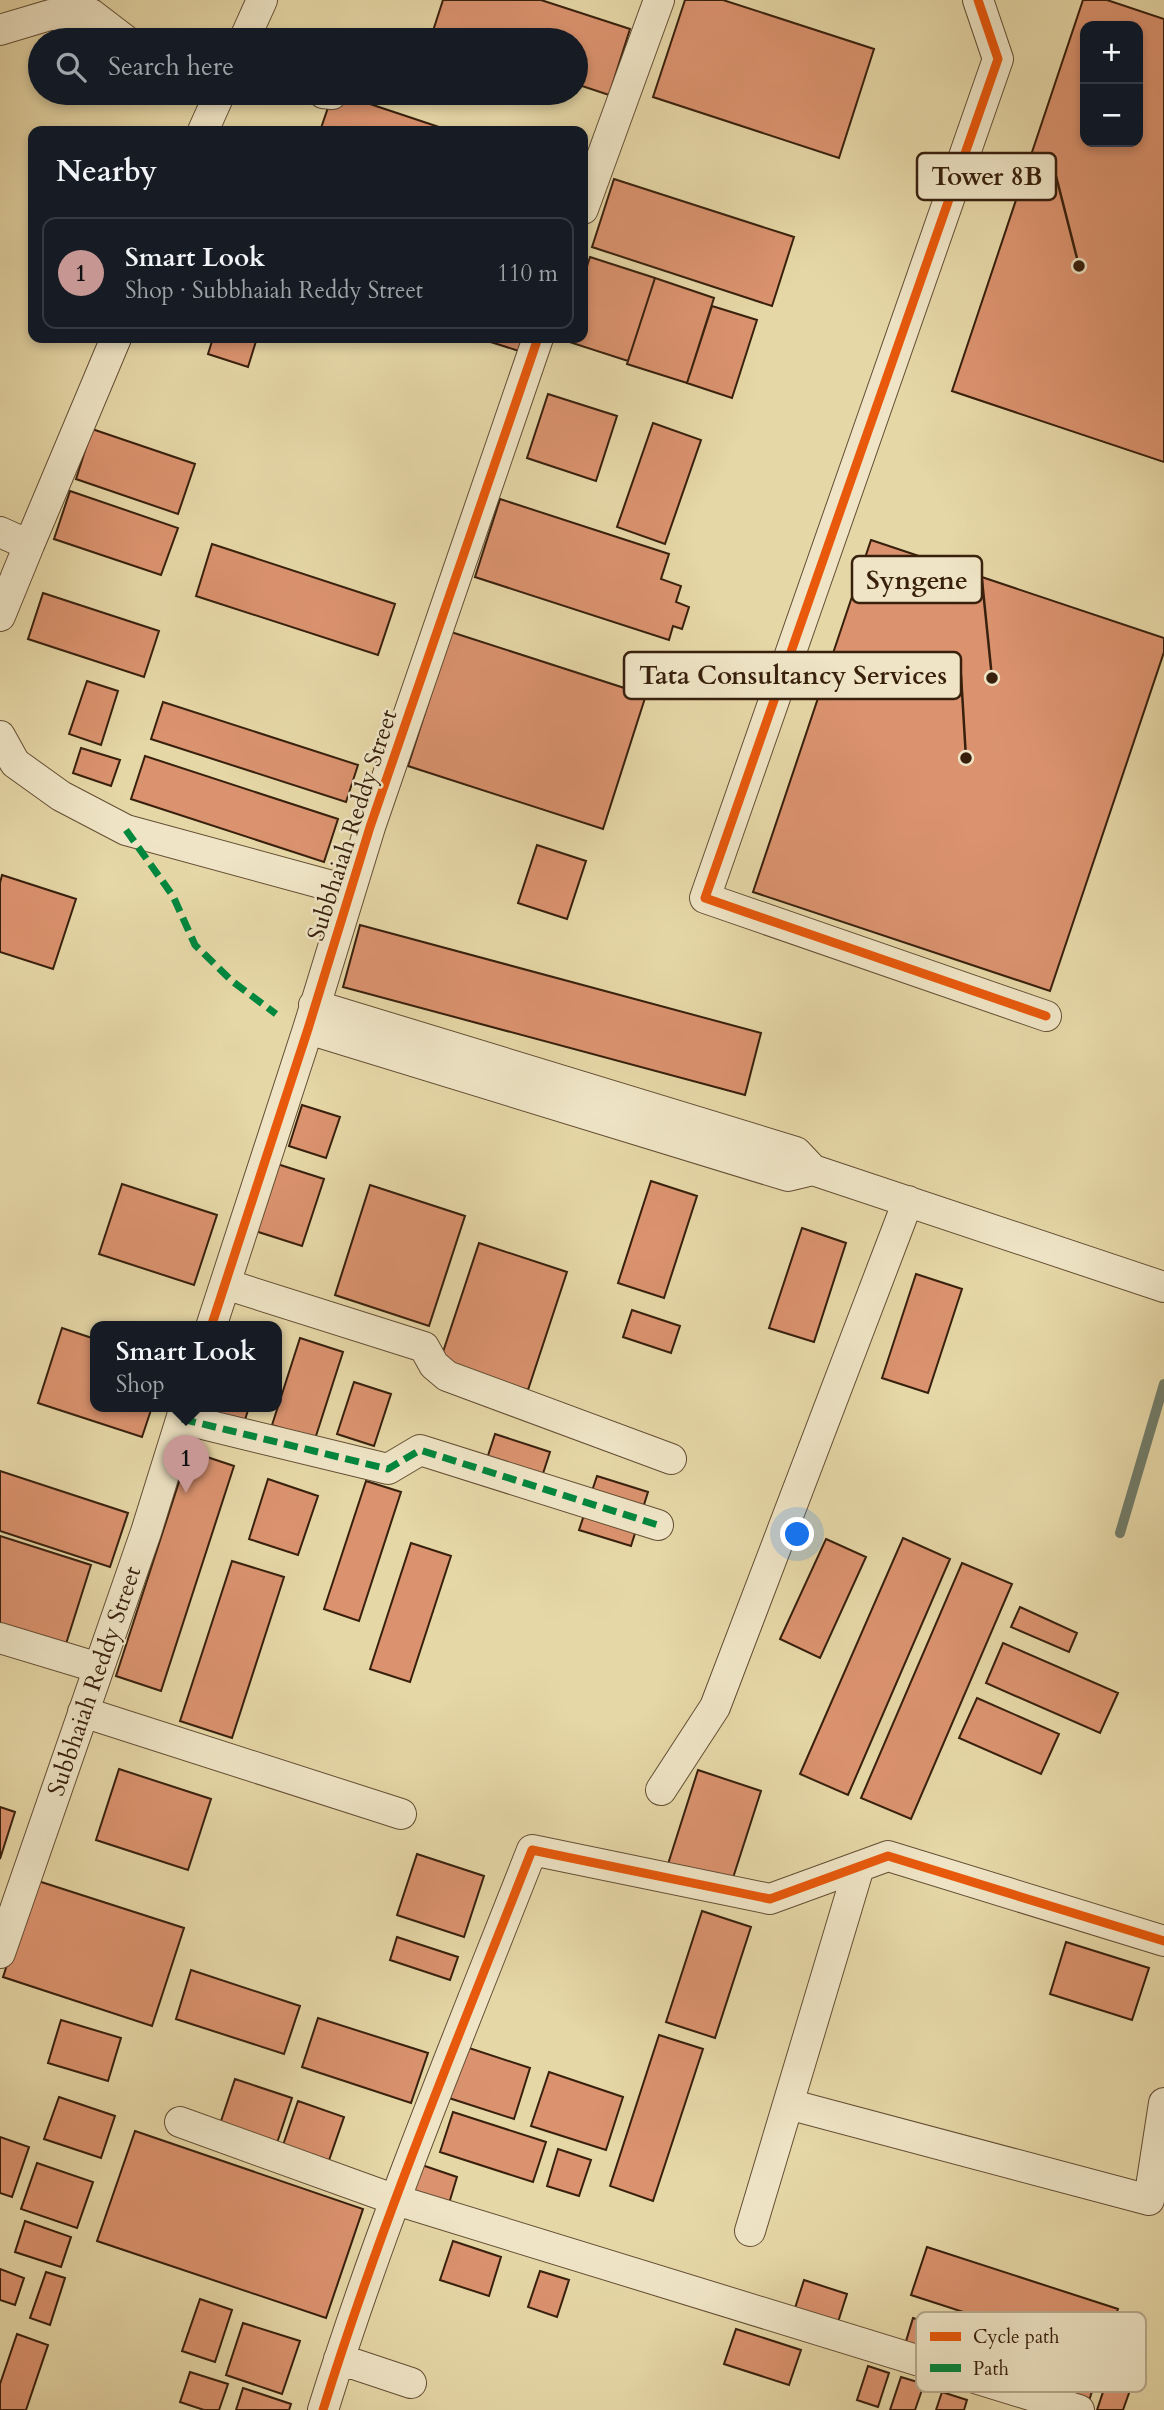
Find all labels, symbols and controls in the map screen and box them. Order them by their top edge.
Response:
map controls [1080,21,1143,147]
button: + [1080,21,1143,84]
search box [28,28,588,105]
icon: search [52,48,90,86]
text: Search here [108,49,234,84]
button: − [1080,84,1143,147]
text: Nearby [56,151,157,192]
callout: Tower 8B [917,153,1056,200]
text: Tower 8B [931,159,1043,194]
text: Smart Look [125,240,265,275]
text: 1 [75,258,87,289]
text: 110 m [497,258,558,289]
text: Shop · Subbhaiah Reddy Street [125,275,423,306]
callout: Syngene [852,556,982,603]
text: Syngene [866,563,968,598]
callout: Tata Consultancy Services [624,652,961,699]
text: Tata Consultancy Services [639,658,947,693]
street label: Subbhaiah Reddy Street [300,705,406,945]
popup [90,1321,282,1412]
text: Smart Look [116,1334,256,1369]
text: Shop [116,1369,165,1400]
pin: 1 [163,1435,209,1493]
your location [780,1517,814,1551]
street label: Subbhaiah Reddy Street [40,1561,149,1801]
legend [916,2312,1146,2392]
text: Cycle path [973,2324,1060,2350]
text: Path [973,2356,1009,2382]

